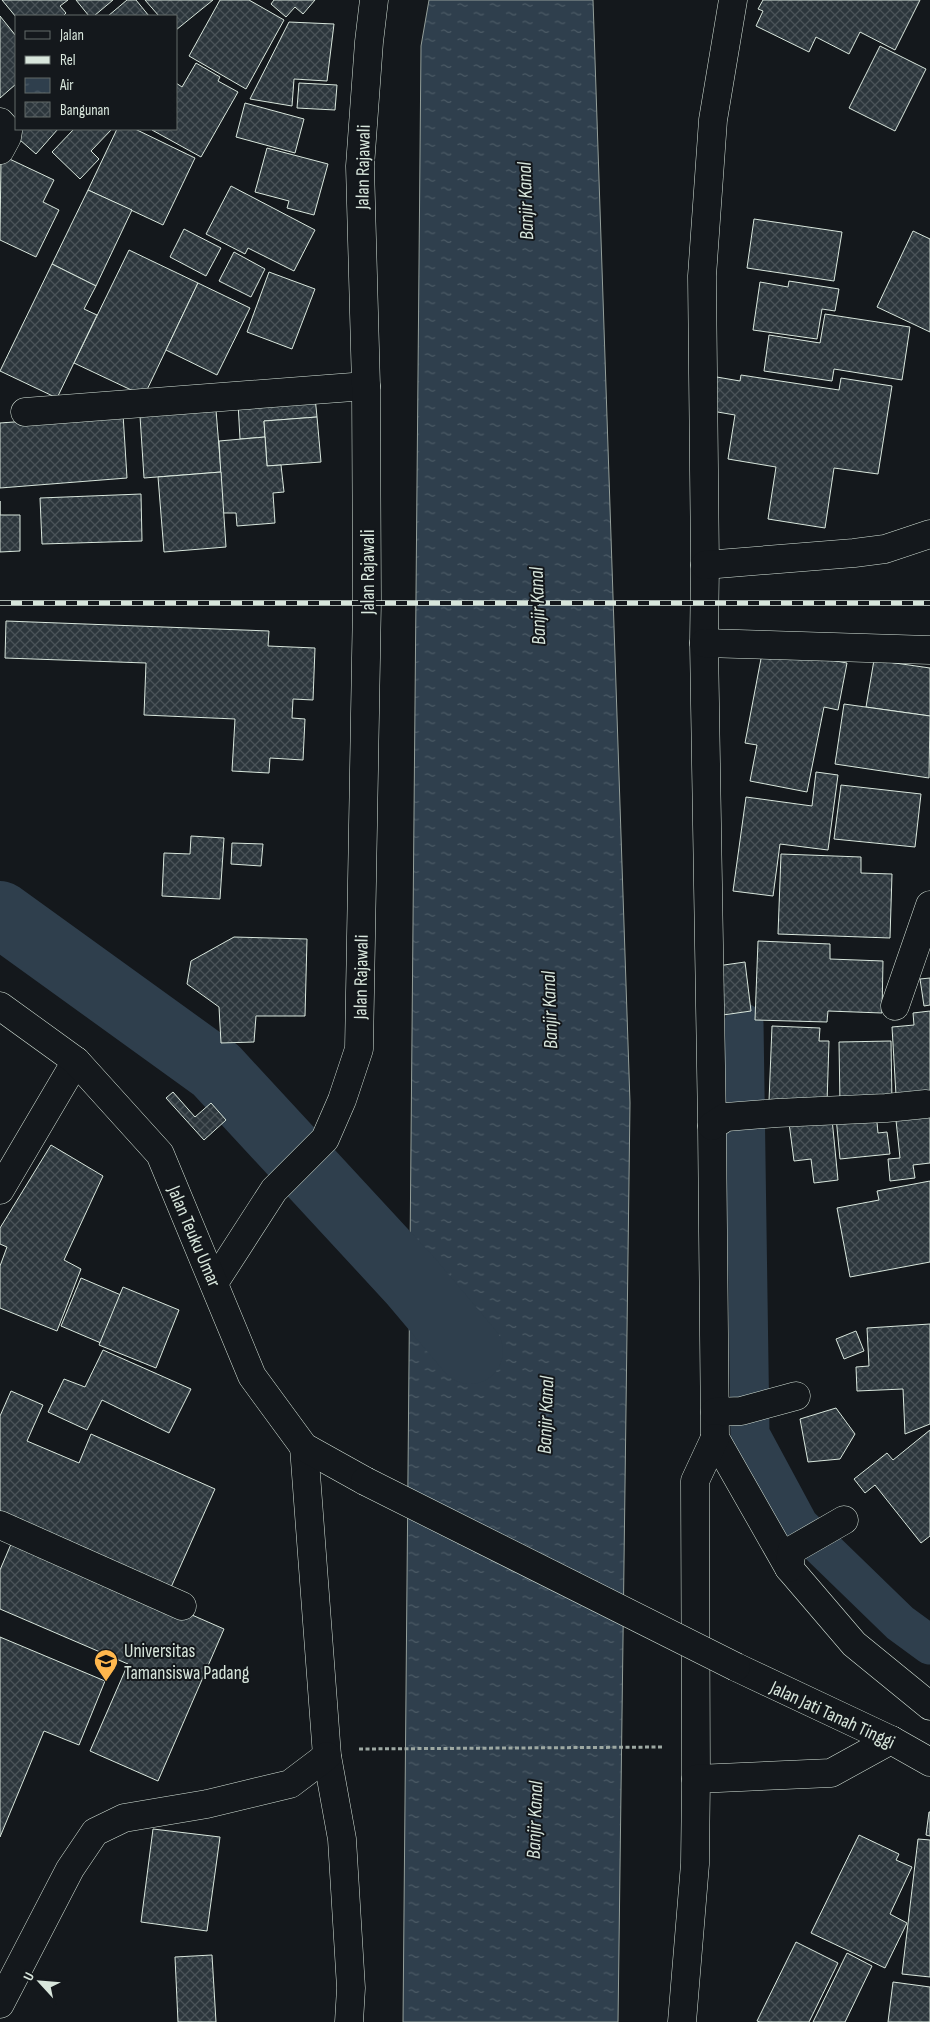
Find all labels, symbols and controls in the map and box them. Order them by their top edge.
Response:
legend [15,15,178,130]
text: Jalan [59,26,84,45]
text: Rel [60,51,76,70]
text: Air [59,76,74,95]
text: Bangunan [60,101,110,120]
street label: Jalan Rajawali [351,124,376,211]
water label: Banjir Kanal [513,160,539,240]
street label: Jalan Rajawali [357,530,380,615]
water label: Banjir Kanal [525,565,551,645]
street label: Jalan Rajawali [349,934,374,1021]
water label: Banjir Kanal [537,969,563,1049]
street label: Jalan Teuku Umar [162,1182,225,1291]
water label: Banjir Kanal [533,1374,559,1454]
place label: Universitas Tamansiswa Padang [124,1640,250,1685]
school or university icon: Universitas Tamansiswa Padang [93,1648,119,1682]
street label: Jalan Jati Tanah Tinggi [765,1676,899,1754]
water label: Banjir Kanal [522,1779,548,1859]
north arrow [15,1957,65,2007]
text: U [20,1970,38,1984]

